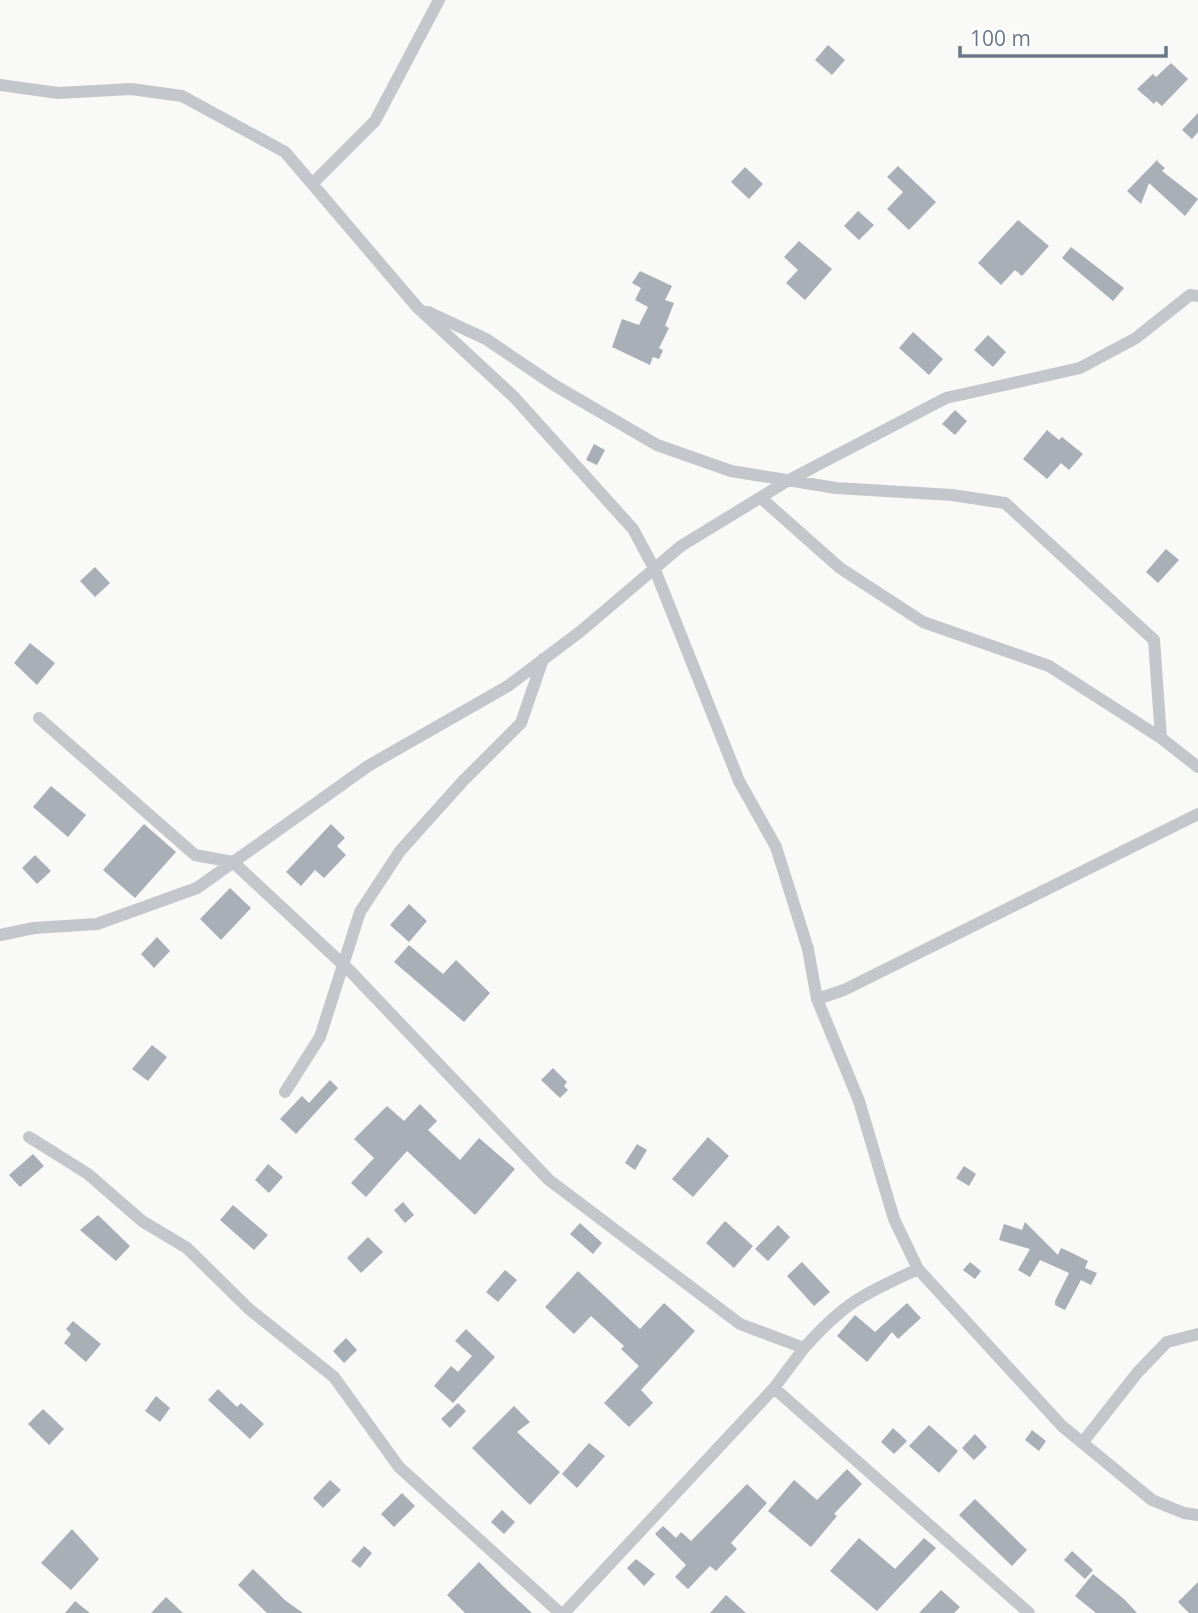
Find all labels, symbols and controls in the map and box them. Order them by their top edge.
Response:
scale bar [960,14,1166,58]
text: 100 m [970,24,1031,52]

